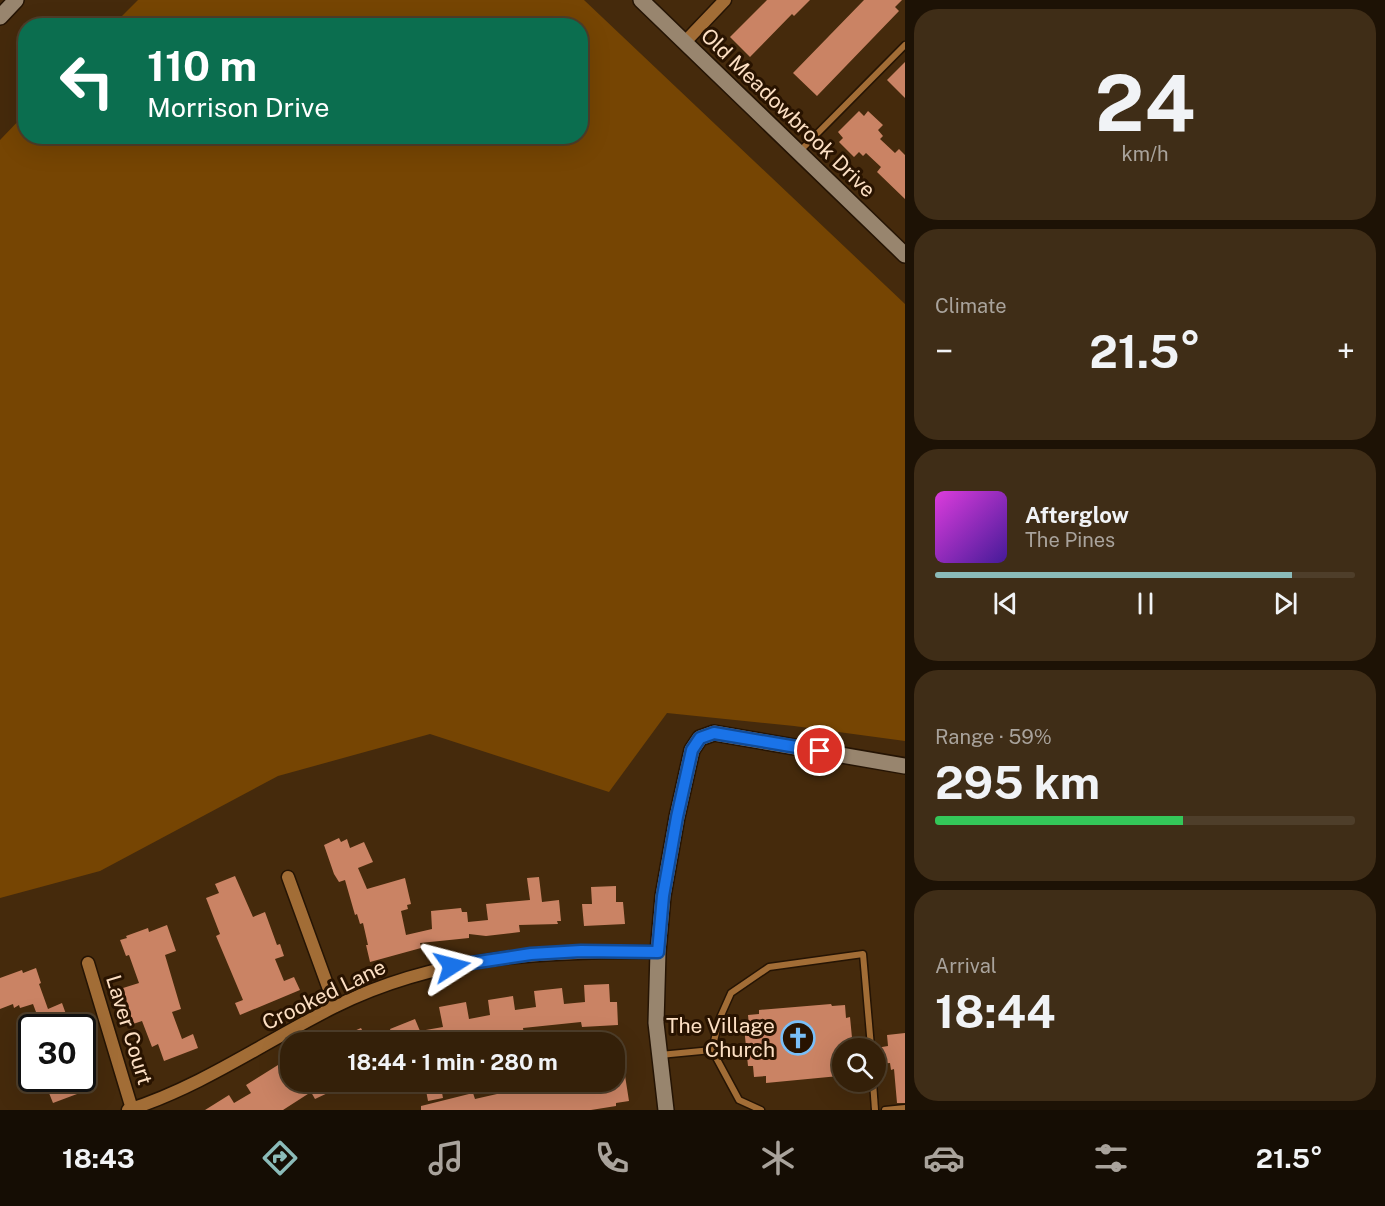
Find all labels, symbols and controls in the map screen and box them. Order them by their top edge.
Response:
street label: Old Meadowbrook Drive [696,23,881,202]
text: 110 m [147,41,257,90]
icon: left [48,42,126,120]
text: 24 [1095,57,1195,149]
text: Morrison Drive [147,91,329,123]
text: km/h [1121,142,1169,166]
text: Climate [935,294,1007,318]
text: 21.5° [1089,325,1201,378]
text: − [935,332,953,370]
text: + [1337,332,1355,370]
text: Afterglow [1025,502,1129,528]
text: The Pines [1025,528,1115,552]
icon: previous [989,587,1022,620]
icon: pause [1129,587,1162,620]
icon: next [1269,587,1302,620]
pin [794,725,845,776]
text: Range · 59% [935,725,1052,749]
icon: arrive [803,734,836,767]
text: 295 km [935,756,1100,809]
position arrow [420,934,484,998]
street label: Crooked Lane [258,954,390,1035]
text: Arrival [935,954,997,978]
street label: Laver Court [101,972,158,1088]
text: 18:44 [935,985,1055,1038]
place label: The Village Church [666,1013,775,1062]
speed limit sign: 30 [18,1014,96,1092]
church icon: The Village Church [780,1020,816,1056]
map controls [832,1038,886,1092]
button: search [832,1038,886,1092]
text: 18:44 · 1 min · 280 m [347,1049,558,1075]
icon: directions [259,1137,301,1179]
icon: music [425,1137,467,1179]
icon: phone [591,1137,633,1179]
icon: climate [757,1137,799,1179]
icon: car [923,1137,965,1179]
icon: filters [1090,1137,1132,1179]
text: 18:43 [62,1142,135,1174]
text: 21.5° [1256,1142,1323,1174]

